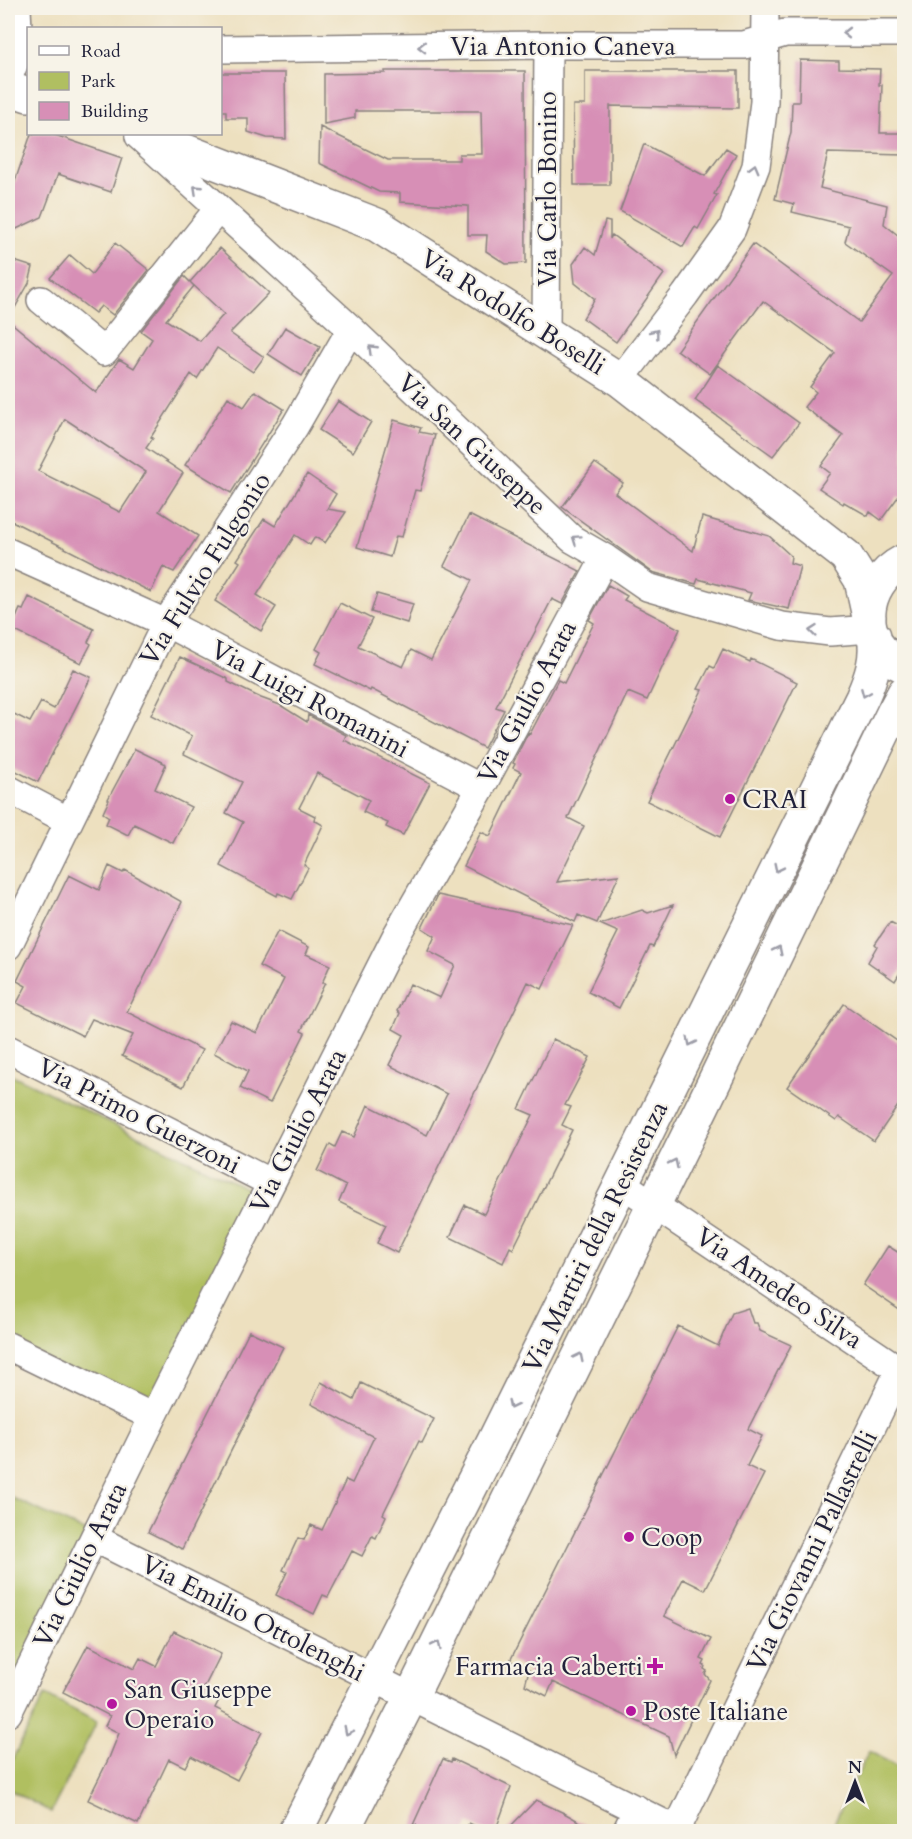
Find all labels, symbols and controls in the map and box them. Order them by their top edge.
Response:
legend [27,27,222,135]
one-way arrow [842,27,851,39]
street label: Via Antonio Caneva [450,29,676,64]
text: Road [81,39,121,64]
one-way arrow [417,40,426,53]
text: Park [81,69,116,94]
street label: Via Carlo Bonino [530,91,565,287]
text: Building [81,99,149,124]
one-way arrow [747,163,760,173]
one-way arrow [193,185,204,196]
street label: Via Rodolfo Boselli [413,241,613,383]
one-way arrow [648,329,659,340]
one-way arrow [368,346,379,357]
street label: Via San Giuseppe [390,365,554,523]
street label: Via Fulvio Fulgonio [131,465,279,673]
one-way arrow [571,536,582,547]
street label: Via Giulio Arata [469,614,585,790]
one-way arrow [809,625,818,638]
street label: Via Luigi Romanini [205,632,415,766]
one-way arrow [860,686,872,697]
place label: CRAI [742,782,807,817]
marker: CRAI [723,792,737,806]
one-way arrow [774,861,786,872]
one-way arrow [770,945,782,956]
one-way arrow [687,1036,699,1047]
street label: Via Giulio Arata [241,1043,355,1219]
street label: Via Primo Guerzoni [31,1050,247,1182]
street label: Via Martiri della Resistenza [514,1095,676,1379]
one-way arrow [667,1158,679,1169]
street label: Via Amedeo Silva [688,1219,870,1357]
one-way arrow [571,1352,583,1363]
one-way arrow [507,1399,519,1410]
street label: Via Giovanni Pallastrelli [738,1424,886,1678]
street label: Via Giulio Arata [25,1476,135,1654]
place label: Coop [641,1520,703,1555]
marker: Coop [622,1530,636,1544]
street label: Via Emilio Ottolenghi [135,1546,371,1690]
one-way arrow [430,1640,441,1651]
place label: Farmacia Caberti [455,1649,643,1684]
marker: Farmacia Caberti [648,1659,662,1673]
place label: San Giuseppe Operaio [124,1672,272,1737]
place label: Poste Italiane [643,1694,788,1729]
marker: San Giuseppe Operaio [105,1697,119,1711]
marker: Poste Italiane [624,1704,638,1718]
one-way arrow [343,1724,355,1735]
north arrow [825,1752,885,1812]
text: N [848,1757,862,1779]

